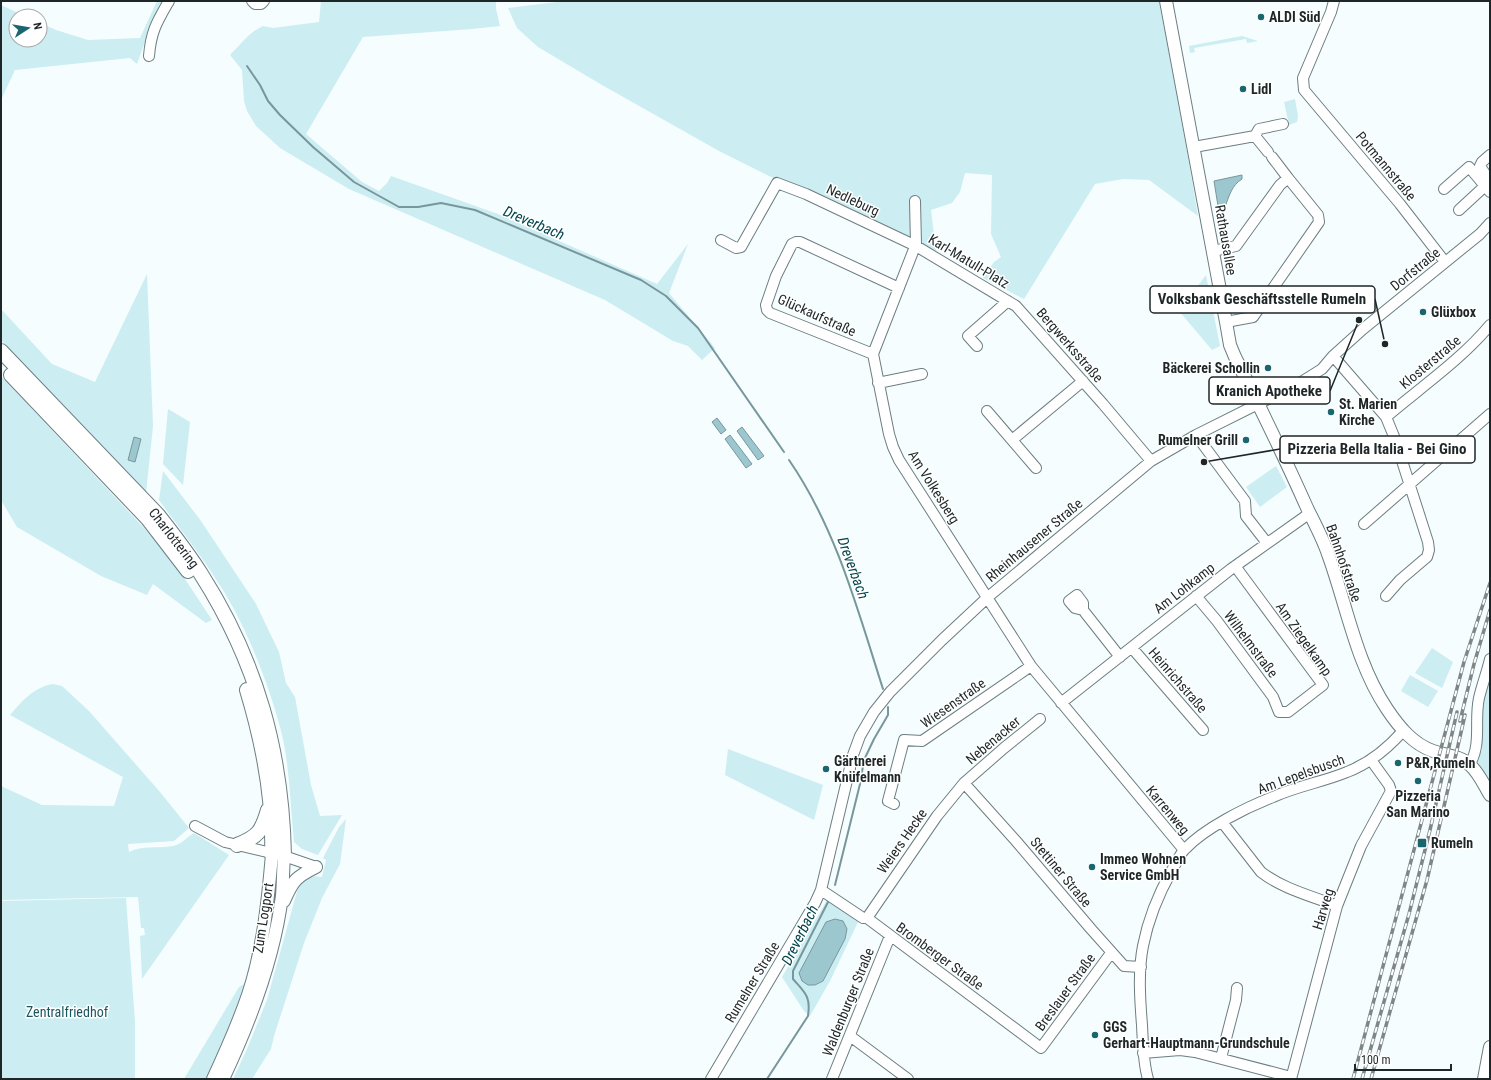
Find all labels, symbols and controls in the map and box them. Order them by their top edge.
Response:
north arrow [8,8,48,48]
place label: ALDI Süd [1269,9,1320,25]
marker: ALDI Süd [1256,12,1266,22]
text: N [30,21,44,31]
place label: Lidl [1251,81,1272,97]
marker: Lidl [1238,84,1248,94]
street label: Potmannstraße [1353,128,1420,204]
street label: Nedleburg [824,181,882,219]
water label: Dreverbach [501,202,567,244]
street label: Rathausallee [1212,204,1240,277]
street label: Karl-Matull-Platz [926,231,1012,291]
street label: Dorfstraße [1387,244,1443,294]
callout: Volksbank Geschäftsstelle Rumeln [1150,286,1375,313]
text: Volksbank Geschäftsstelle Rumeln [1158,290,1366,308]
street label: Glückaufstraße [775,291,859,340]
place label: Glüxbox [1431,304,1477,320]
street label: Bergwerksstraße [1033,305,1107,386]
marker: Glüxbox [1418,307,1428,317]
street label: Klosterstraße [1396,332,1464,392]
place label: Bäckerei Schollin [1163,360,1260,376]
marker: Bäckerei Schollin [1263,363,1273,373]
callout: Kranich Apotheke [1209,377,1330,404]
text: Kranich Apotheke [1216,382,1322,400]
place label: St. Marien Kirche [1339,396,1397,428]
marker: St. Marien Kirche [1326,407,1336,417]
place label: Rumelner Grill [1158,432,1238,448]
marker: Rumelner Grill [1241,435,1251,445]
callout: Pizzeria Bella Italia - Bei Gino [1280,436,1475,463]
text: Pizzeria Bella Italia - Bei Gino [1288,440,1466,458]
street label: Am Volkesberg [905,447,963,527]
street label: Rheinhausener Straße [983,495,1086,585]
street label: Charlottering [146,505,202,571]
street label: Bahnhofstraße [1323,522,1365,604]
water label: Dreverbach [833,535,873,601]
street label: Am Lohkamp [1150,559,1218,617]
street label: Am Ziegelkamp [1273,599,1335,679]
street label: Wilhelmstraße [1221,608,1282,681]
street label: Heinrichstraße [1145,644,1211,716]
street label: Wiesenstraße [918,675,989,731]
street label: Nebenacker [963,713,1023,767]
street label: Am Lepelsbusch [1255,751,1347,797]
place label: Gärtnerei Knüfelmann [834,753,901,785]
place label: P&R,Rumeln [1406,755,1475,771]
marker: P&R,Rumeln [1393,758,1403,768]
marker: Gärtnerei Knüfelmann [821,764,831,774]
marker: Pizzeria San Marino [1413,776,1423,786]
street label: Karrenweg [1143,782,1193,838]
place label: Pizzeria San Marino [1386,788,1450,820]
street label: Weiers Hecke [874,805,930,876]
street label: Stettiner Straße [1027,834,1095,911]
place label: Rumeln [1431,835,1473,851]
marker: Rumeln [1416,837,1428,849]
place label: Immeo Wohnen Service GmbH [1100,851,1186,883]
marker: Immeo Wohnen Service GmbH [1087,862,1097,872]
street label: Zum Logport [250,882,276,954]
street label: Harweg [1309,886,1337,932]
water label: Dreverbach [778,902,822,968]
street label: Bromberger Straße [893,919,987,993]
street label: Rumelner Straße [722,938,783,1025]
street label: Waldenburger Straße [819,945,877,1058]
street label: Breslauer Straße [1032,950,1099,1034]
park label: Zentralfriedhof [26,1004,109,1020]
place label: GGS Gerhart-Hauptmann-Grundschule [1103,1019,1290,1051]
marker: GGS Gerhart-Hauptmann-Grundschule [1090,1030,1100,1040]
scale bar [1355,1046,1451,1072]
text: 100 m [1361,1053,1391,1067]

